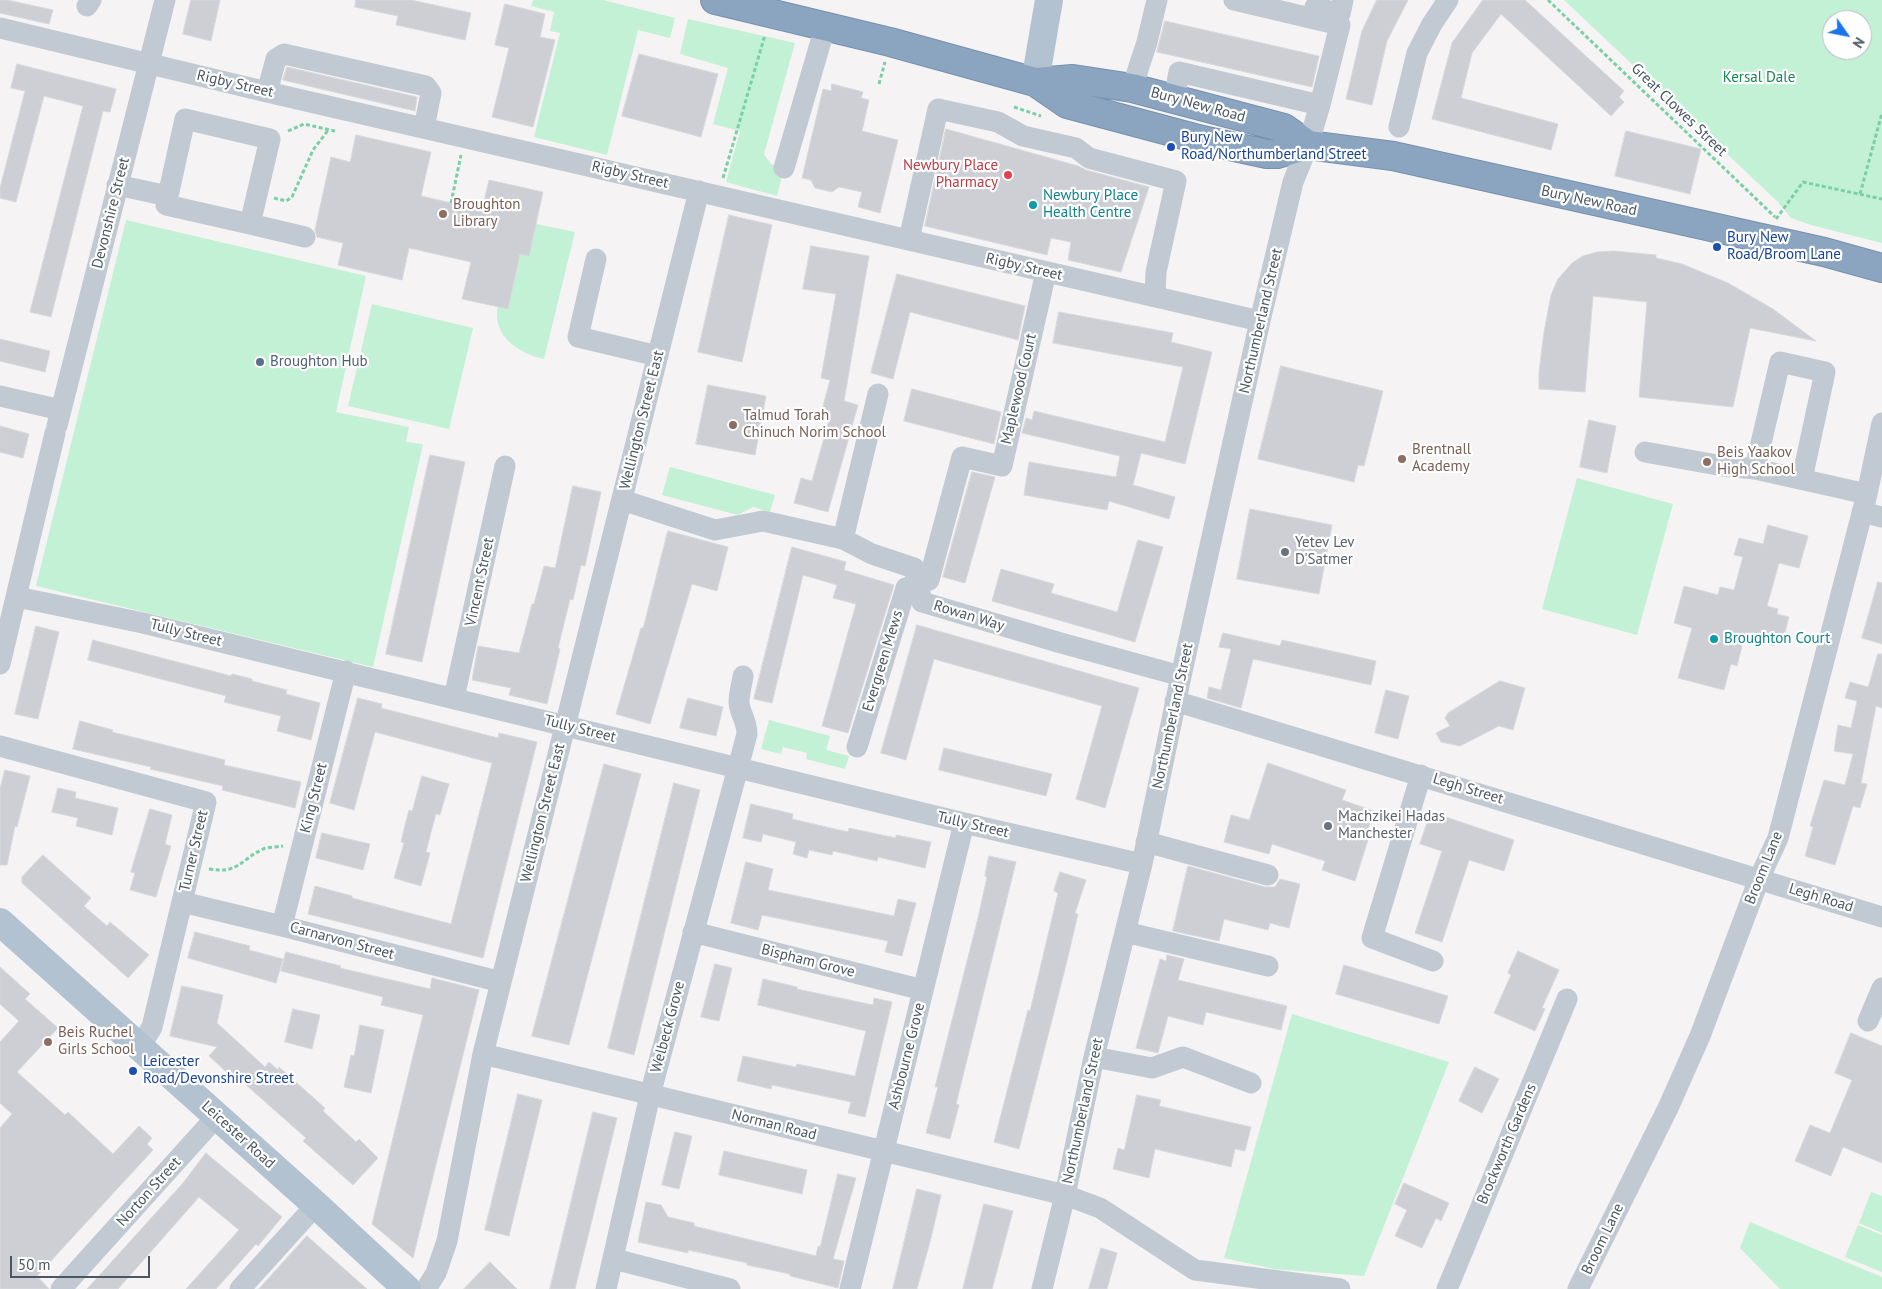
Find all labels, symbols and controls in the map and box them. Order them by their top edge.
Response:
north arrow [1822,10,1872,60]
text: N [1849,34,1869,51]
street label: Great Clowes Street [1627,60,1731,160]
street label: Rigby Street [195,66,275,102]
park label: Kersal Dale [1723,69,1795,87]
street label: Bury New Road [1149,84,1247,126]
place label: Bury New Road/Northumberland Street [1181,129,1367,164]
marker: Bury New Road/Northumberland Street [1165,141,1177,153]
street label: Devonshire Street [88,156,134,270]
street label: Rigby Street [590,157,670,193]
place label: Newbury Place Pharmacy [903,157,998,192]
marker: Newbury Place Pharmacy [1002,169,1014,181]
street label: Bury New Road [1540,182,1638,220]
place label: Newbury Place Health Centre [1043,187,1138,222]
place label: Broughton Library [453,196,520,231]
marker: Newbury Place Health Centre [1027,199,1039,211]
marker: Broughton Library [437,208,449,220]
place label: Bury New Road/Broom Lane [1727,229,1841,264]
marker: Bury New Road/Broom Lane [1711,241,1723,253]
street label: Northumberland Street [1236,247,1286,395]
street label: Rigby Street [984,249,1064,285]
street label: Maplewood Court [998,332,1040,446]
street label: Wellington Street East [616,349,668,491]
place label: Broughton Hub [270,353,368,371]
marker: Broughton Hub [254,356,266,368]
place label: Talmud Torah Chinuch Norim School [743,407,886,442]
marker: Talmud Torah Chinuch Norim School [727,419,739,431]
place label: Brentnall Academy [1412,441,1471,476]
place label: Beis Yaakov High School [1717,444,1795,479]
marker: Brentnall Academy [1396,453,1408,465]
marker: Beis Yaakov High School [1701,456,1713,468]
place label: Yetev Lev D'Satmer [1295,534,1355,569]
street label: Vincent Street [462,536,498,628]
marker: Yetev Lev D'Satmer [1279,546,1291,558]
street label: Rowan Way [931,597,1007,635]
street label: Evergreen Mews [859,608,907,714]
street label: Tully Street [148,615,224,651]
place label: Broughton Court [1724,630,1830,648]
marker: Broughton Court [1708,633,1720,645]
street label: Northumberland Street [1149,642,1197,790]
street label: Tully Street [542,711,618,747]
street label: Wellington Street East [517,742,569,884]
street label: King Street [297,761,331,835]
street label: Legh Street [1431,770,1505,808]
street label: Turner Street [176,808,212,894]
street label: Tully Street [935,808,1011,842]
place label: Machzikei Hadas Manchester [1338,808,1445,843]
marker: Machzikei Hadas Manchester [1322,820,1334,832]
street label: Broom Lane [1741,829,1787,907]
street label: Legh Road [1787,880,1855,916]
street label: Carnarvon Street [288,918,396,964]
street label: Bispham Grove [759,941,857,981]
street label: Welbeck Grove [647,979,689,1075]
street label: Ashbourne Grove [885,1001,929,1111]
place label: Beis Ruchel Girls School [58,1024,134,1059]
marker: Beis Ruchel Girls School [42,1036,54,1048]
street label: Northumberland Street [1059,1037,1107,1185]
place label: Leicester Road/Devonshire Street [143,1053,294,1088]
marker: Leicester Road/Devonshire Street [127,1065,139,1077]
street label: Brockworth Gardens [1473,1081,1541,1207]
street label: Leicester Road [198,1097,278,1173]
street label: Norman Road [730,1106,818,1144]
street label: Norton Street [113,1154,185,1230]
street label: Broom Lane [1578,1201,1628,1277]
scale bar [12,1246,152,1278]
text: 50 m [18,1255,51,1274]

